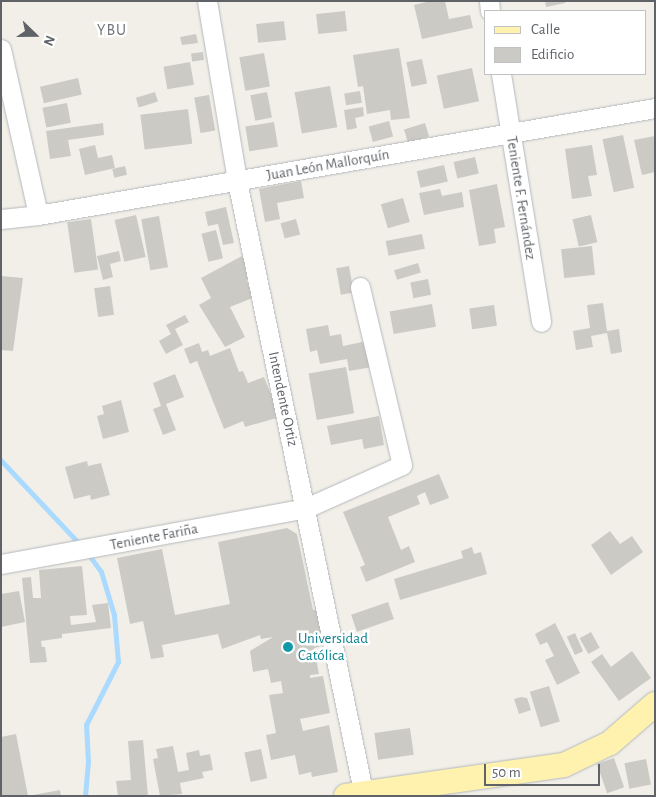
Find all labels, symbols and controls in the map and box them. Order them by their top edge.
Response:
north arrow [10,10,60,60]
legend [483,10,646,75]
district label: YBU [97,20,127,40]
text: Calle [531,22,560,37]
text: N [41,33,57,48]
text: Edificio [531,47,574,62]
street label: Teniente F. Fernández [502,135,540,261]
street label: Juan León Mallorquín [265,145,391,185]
street label: Intendente Ortiz [264,350,302,448]
street label: Teniente Fariña [108,520,200,554]
place label: Universidad Católica [298,629,368,664]
marker: Universidad Católica [282,641,294,653]
scale bar [486,754,602,786]
text: 50 m [492,765,521,780]

